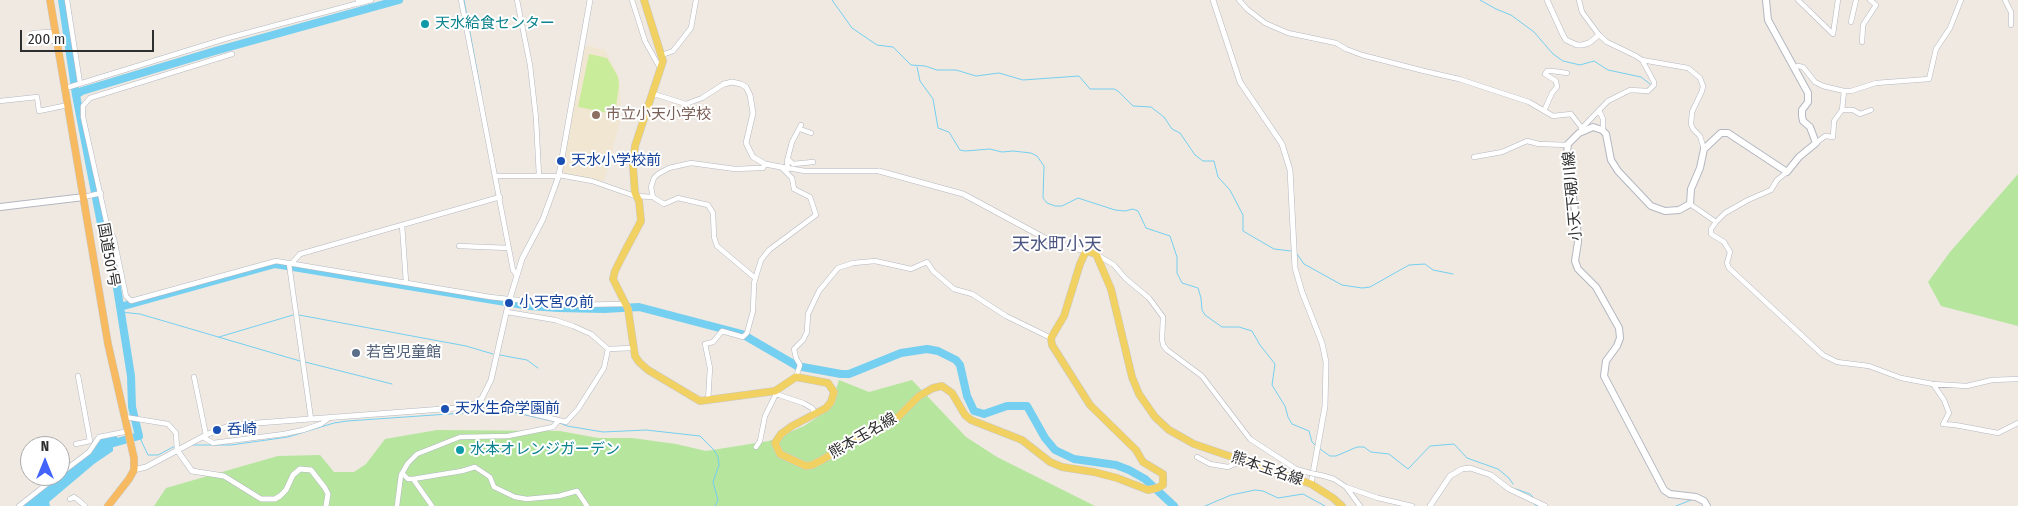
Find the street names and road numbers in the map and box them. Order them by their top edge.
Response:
street label: 小天下硯川線 [1560,150,1586,242]
street label: 国道501号 [93,221,123,289]
street label: 熊本玉名線 [826,409,900,463]
street label: 熊本玉名線 [1229,448,1305,490]

